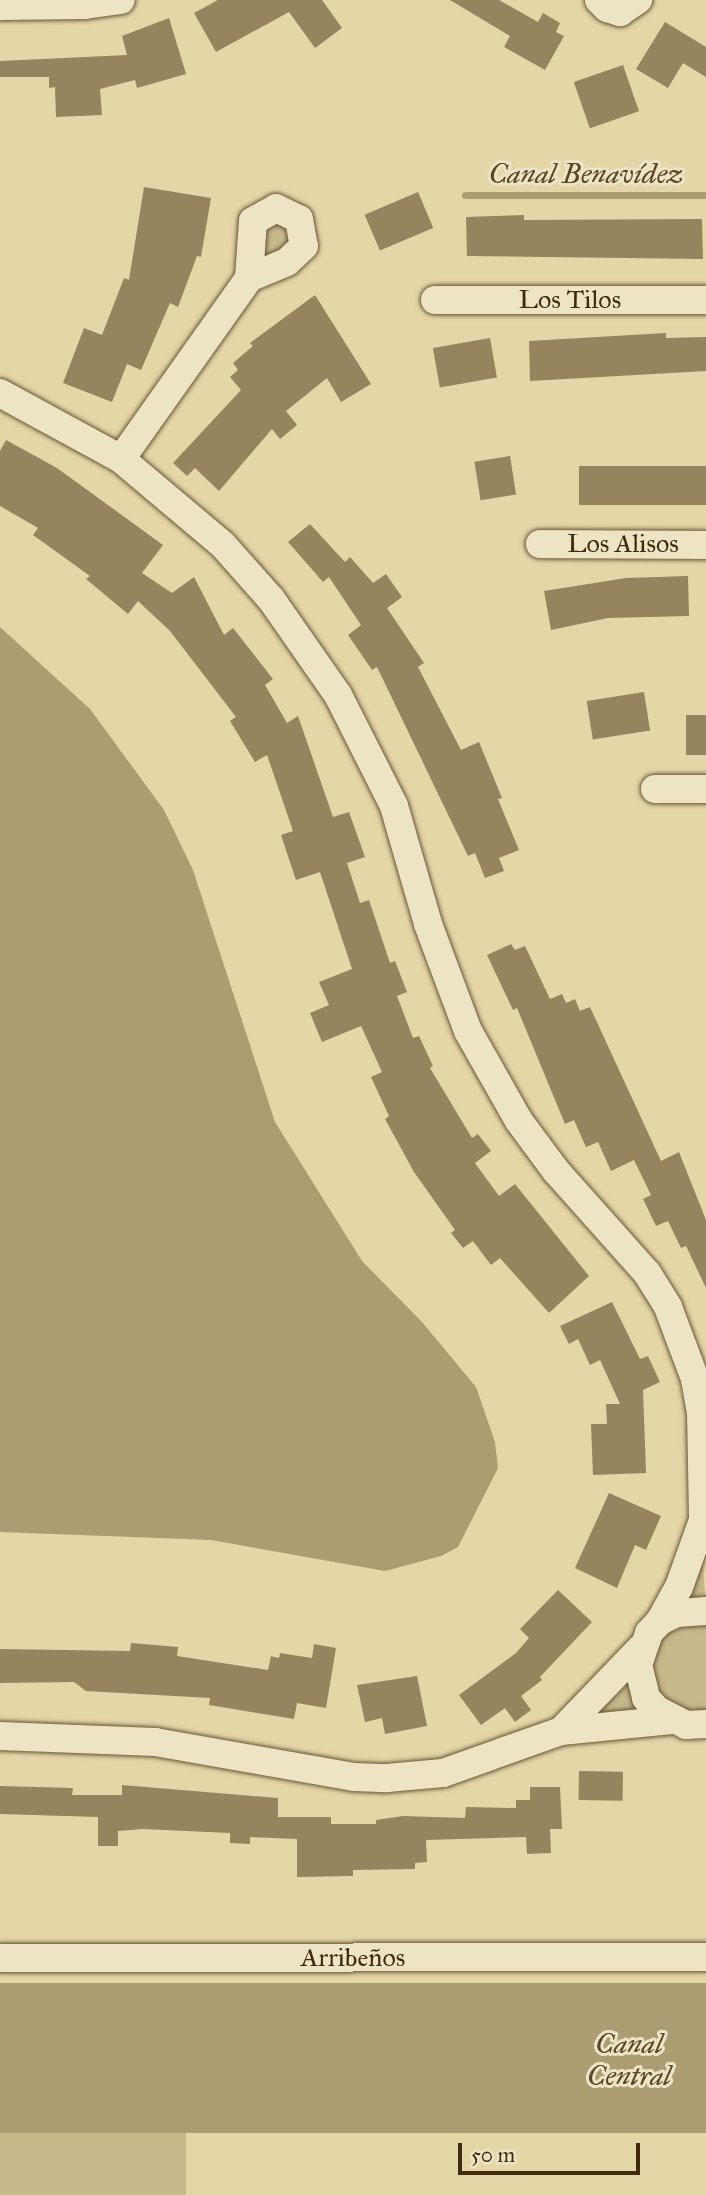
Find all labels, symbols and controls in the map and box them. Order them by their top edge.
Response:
water label: Canal Benavídez [489,157,683,191]
street label: Los Tilos [519,284,621,316]
street label: Los Alisos [567,528,679,560]
street label: Arribeños [301,1942,405,1974]
water label: Canal Central [587,2027,671,2093]
scale bar [461,2128,643,2172]
text: 50 m [471,2142,515,2168]

